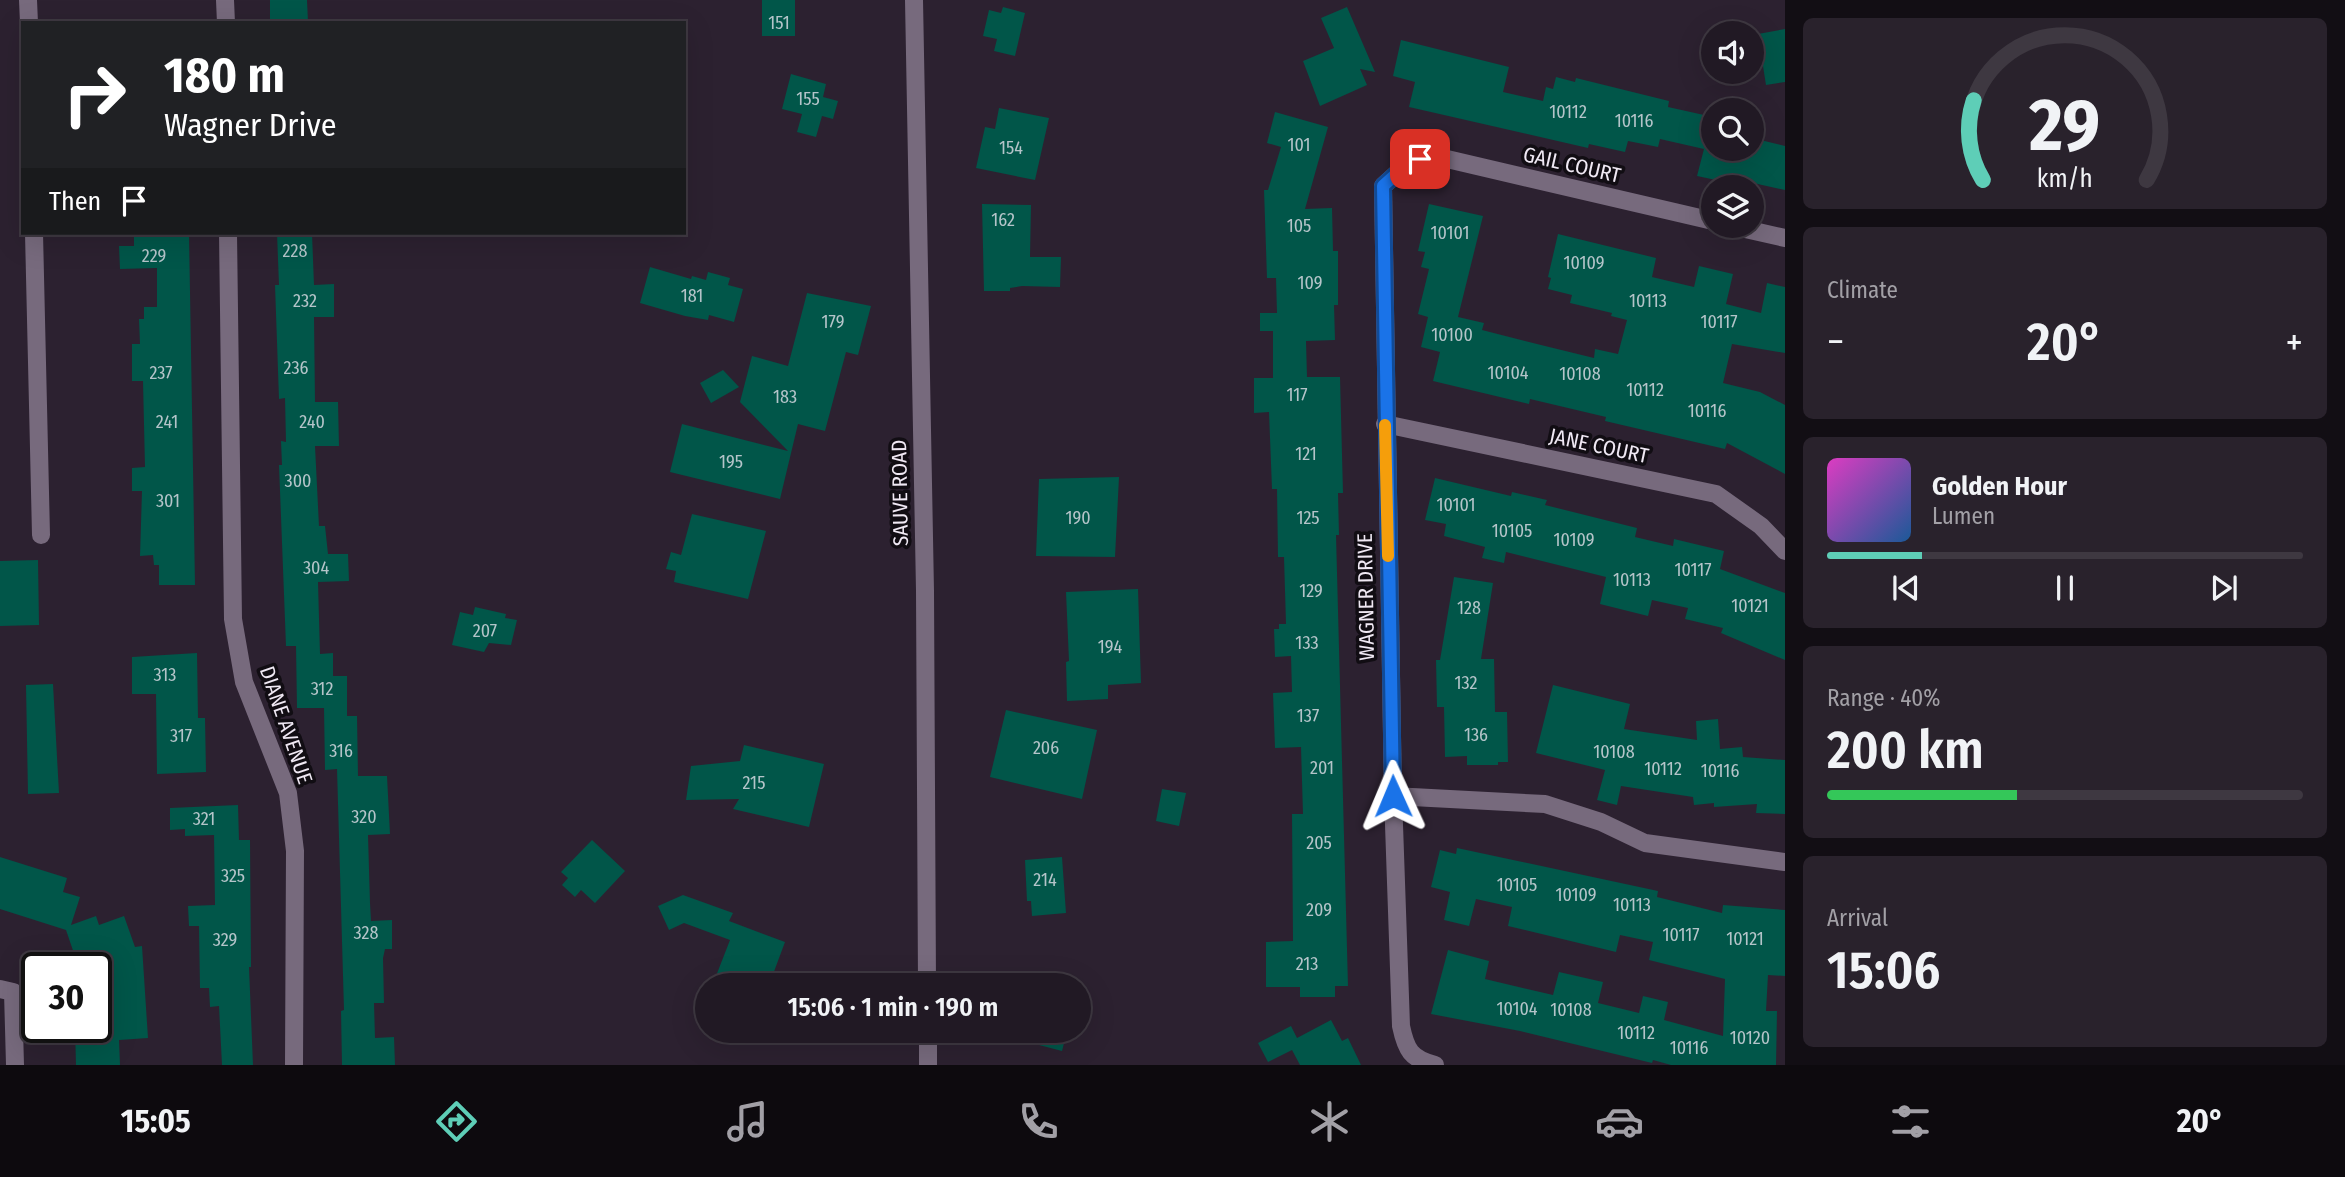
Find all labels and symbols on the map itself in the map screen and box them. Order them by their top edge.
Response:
house number: 151 [768,12,790,34]
house number: 155 [796,88,820,110]
house number: 10112 [1549,101,1587,123]
house number: 10116 [1615,110,1653,132]
pin [1390,129,1450,189]
house number: 101 [1288,134,1310,156]
house number: 154 [999,137,1023,159]
street label: GAIL COURT [1521,141,1624,189]
house number: 162 [991,209,1015,231]
house number: 105 [1287,215,1311,237]
house number: 10101 [1431,222,1469,244]
house number: 228 [283,240,307,262]
house number: 229 [142,245,166,267]
house number: 10109 [1564,252,1604,274]
house number: 109 [1297,272,1323,294]
house number: 181 [681,285,703,307]
house number: 232 [293,290,317,312]
house number: 10113 [1629,290,1667,312]
house number: 179 [822,311,844,333]
house number: 10117 [1700,311,1738,333]
house number: 10100 [1431,324,1473,346]
house number: 236 [284,357,309,379]
house number: 237 [149,362,173,384]
house number: 10104 [1487,362,1529,384]
house number: 10108 [1559,363,1601,385]
house number: 10112 [1626,379,1664,401]
house number: 117 [1286,384,1308,406]
house number: 183 [773,386,797,408]
house number: 10116 [1688,400,1726,422]
house number: 241 [156,411,178,433]
house number: 240 [299,411,325,433]
street label: JANE COURT [1547,423,1651,469]
street label: SAUVE ROAD [886,440,914,546]
house number: 121 [1295,443,1317,465]
house number: 195 [719,451,743,473]
house number: 300 [285,470,311,492]
house number: 301 [156,490,180,512]
house number: 10101 [1437,494,1475,516]
house number: 190 [1065,507,1091,529]
house number: 125 [1296,507,1320,529]
house number: 10105 [1492,520,1532,542]
house number: 10109 [1554,529,1594,551]
street label: WAGNER DRIVE [1352,533,1380,661]
house number: 304 [303,557,329,579]
house number: 10117 [1674,559,1712,581]
house number: 10113 [1613,569,1651,591]
house number: 129 [1299,580,1323,602]
house number: 10121 [1731,595,1769,617]
house number: 128 [1457,597,1481,619]
house number: 207 [473,620,497,642]
house number: 133 [1295,632,1319,654]
house number: 194 [1098,636,1122,658]
street label: DIANE AVENUE [254,663,318,787]
house number: 313 [154,664,176,686]
house number: 132 [1455,672,1478,694]
house number: 312 [311,678,333,700]
house number: 137 [1297,705,1319,727]
house number: 136 [1464,724,1488,746]
house number: 317 [170,725,192,747]
house number: 206 [1033,737,1059,759]
house number: 316 [329,740,353,762]
house number: 10108 [1593,741,1635,763]
house number: 201 [1310,757,1334,779]
house number: 10112 [1644,758,1682,780]
position arrow [1356,759,1430,833]
house number: 10116 [1701,760,1739,782]
house number: 215 [743,772,765,794]
house number: 320 [351,806,377,828]
house number: 321 [193,808,215,830]
house number: 205 [1306,832,1332,854]
house number: 325 [221,865,245,887]
house number: 214 [1033,869,1057,891]
house number: 10105 [1497,874,1537,896]
house number: 10109 [1556,884,1596,906]
house number: 10113 [1613,894,1651,916]
house number: 209 [1306,899,1332,921]
house number: 328 [354,922,378,944]
house number: 10117 [1662,924,1700,946]
house number: 10121 [1726,928,1764,950]
house number: 329 [213,929,237,951]
speed limit sign: 30 [21,952,112,1043]
house number: 213 [1296,953,1318,975]
house number: 10104 [1496,998,1538,1020]
house number: 10108 [1550,999,1592,1021]
house number: 10112 [1617,1022,1655,1044]
house number: 10120 [1730,1027,1770,1049]
house number: 10116 [1670,1037,1708,1059]

